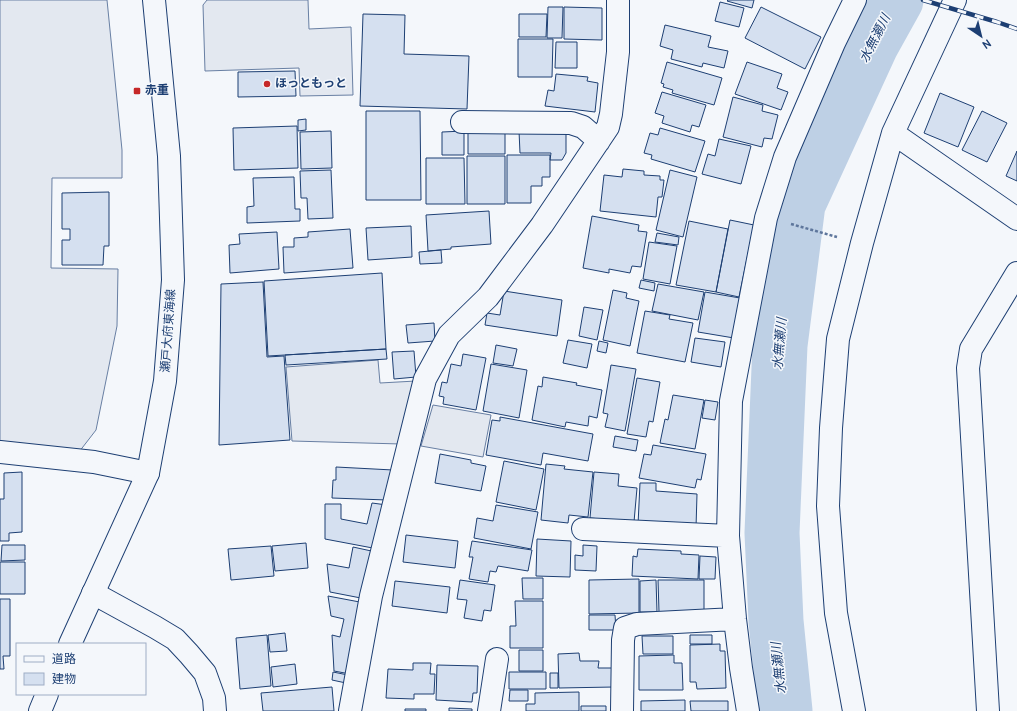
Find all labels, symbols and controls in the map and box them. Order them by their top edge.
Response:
water label: 水無瀬川 [857,10,896,66]
north arrow [961,16,1001,56]
text: N [979,35,993,51]
place label: ほっともっと [275,76,347,92]
marker: ほっともっと [262,79,272,89]
place label: 赤重 [145,83,169,99]
marker: 赤重 [132,86,142,96]
street label: 瀬戸大府東海線 [158,289,180,373]
water label: 水無瀬川 [771,315,791,371]
water label: 水無瀬川 [769,639,791,695]
legend [16,643,146,695]
text: 道路 [52,652,76,668]
text: 建物 [52,672,76,688]

